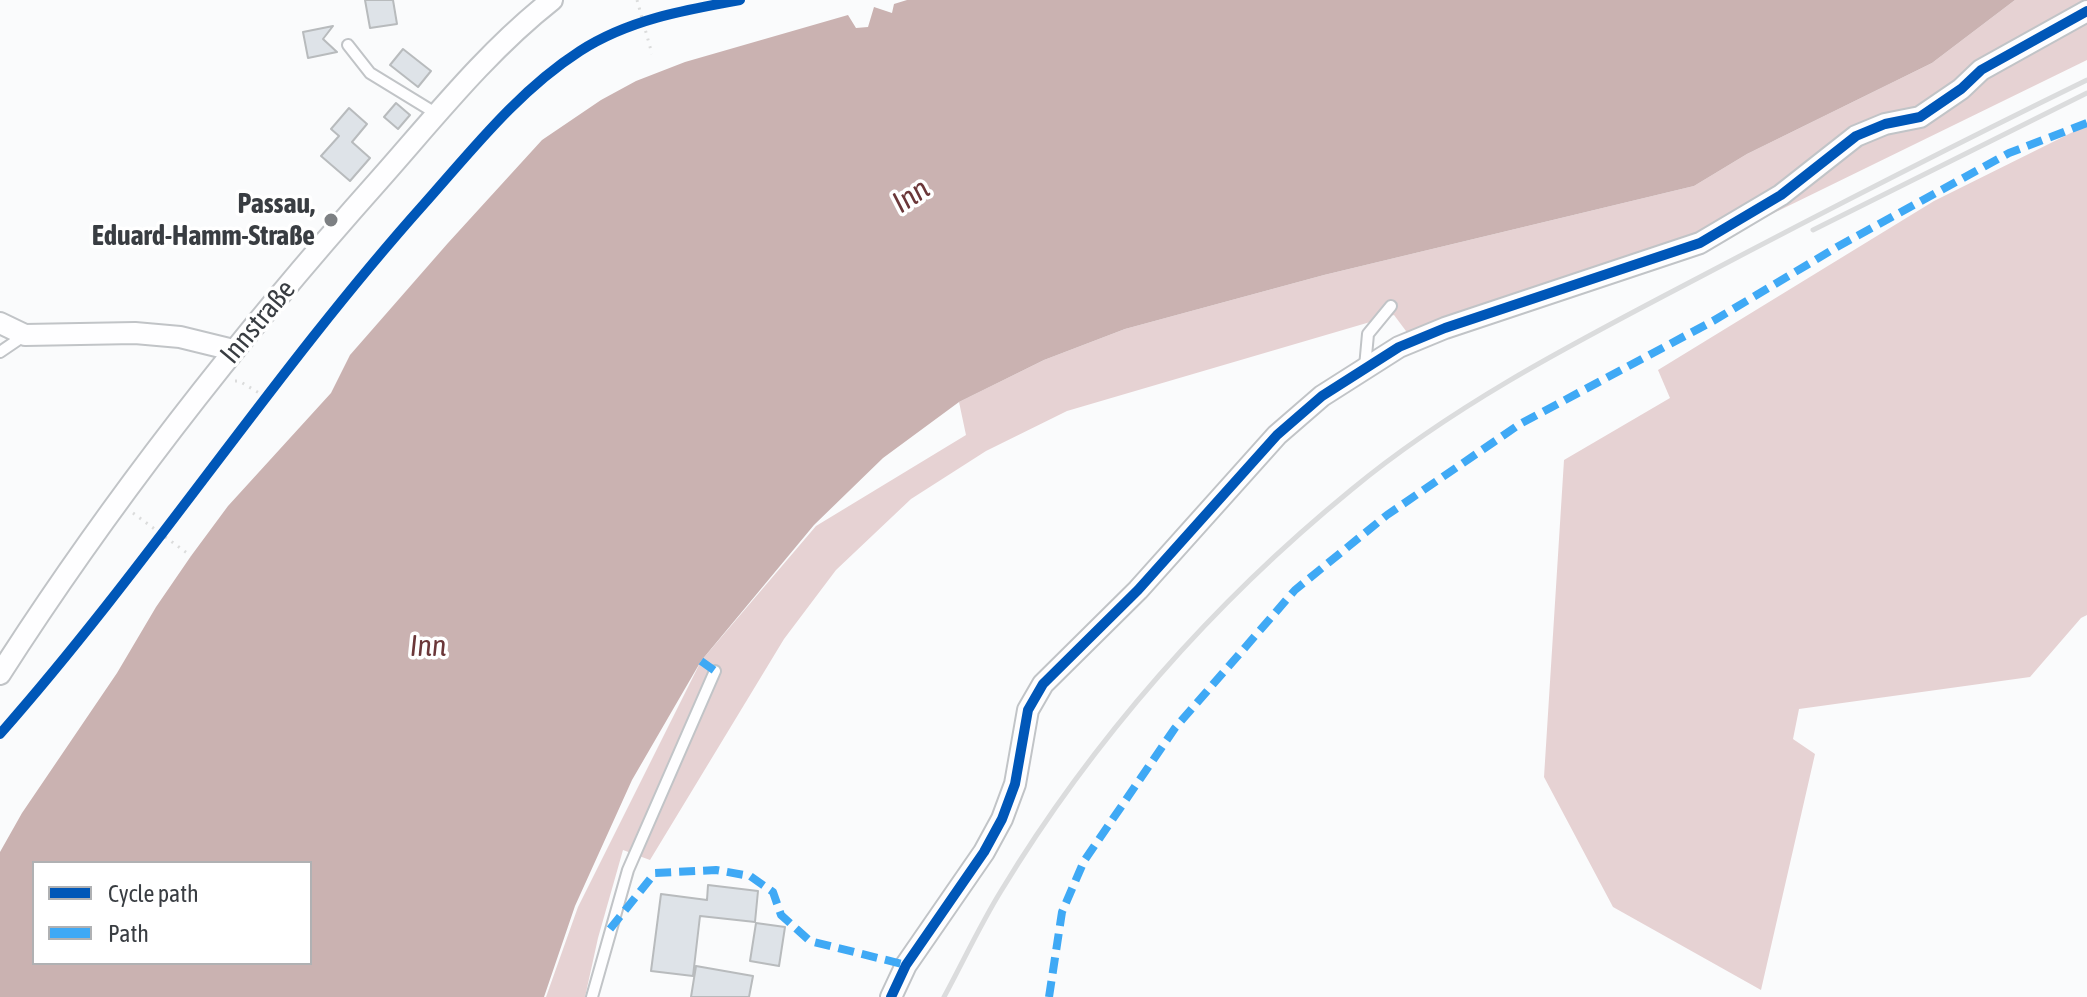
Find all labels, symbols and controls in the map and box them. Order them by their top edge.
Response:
water label: Inn [886,171,936,221]
place label: Passau, Eduard-Hamm-Straße [92,187,315,253]
marker: Passau, Eduard-Hamm-Straße [322,211,340,229]
street label: Innstraße [213,273,303,371]
water label: Inn [410,629,446,665]
legend [32,861,312,965]
text: Cycle path [108,880,199,907]
text: Path [108,920,149,947]

